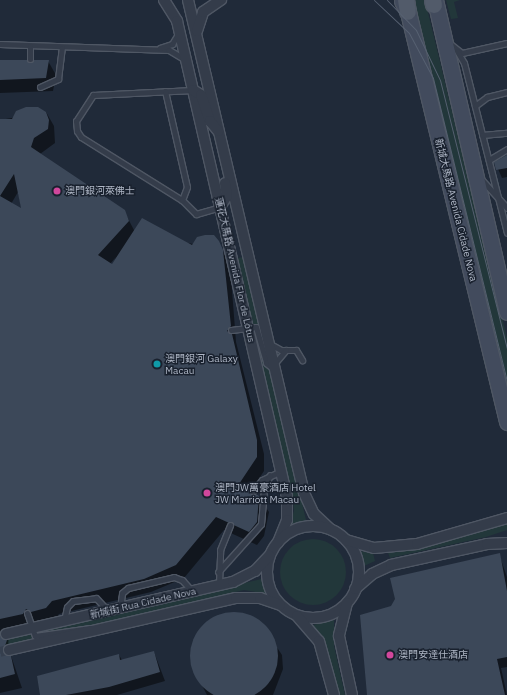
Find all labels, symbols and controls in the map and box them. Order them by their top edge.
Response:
street label: 新城大馬路 Avenida Cidade Nova [432,137,480,283]
place label: 澳門銀河萊佛士 [65,185,135,197]
marker: 澳門銀河萊佛士 [52,186,62,196]
street label: 蓮花大馬路 Avenida Flor de Lótus [212,196,258,344]
place label: 澳門銀河 Galaxy Macau [165,352,238,376]
marker: 澳門銀河 Galaxy Macau [152,359,162,369]
place label: 澳門JW萬豪酒店 Hotel JW Marriott Macau [215,481,316,504]
marker: 澳門JW萬豪酒店 Hotel JW Marriott Macau [202,488,212,498]
street label: 新城街 Rua Cidade Nova [89,585,197,621]
place label: 澳門安達仕酒店 [398,649,468,661]
marker: 澳門安達仕酒店 [385,650,395,660]

